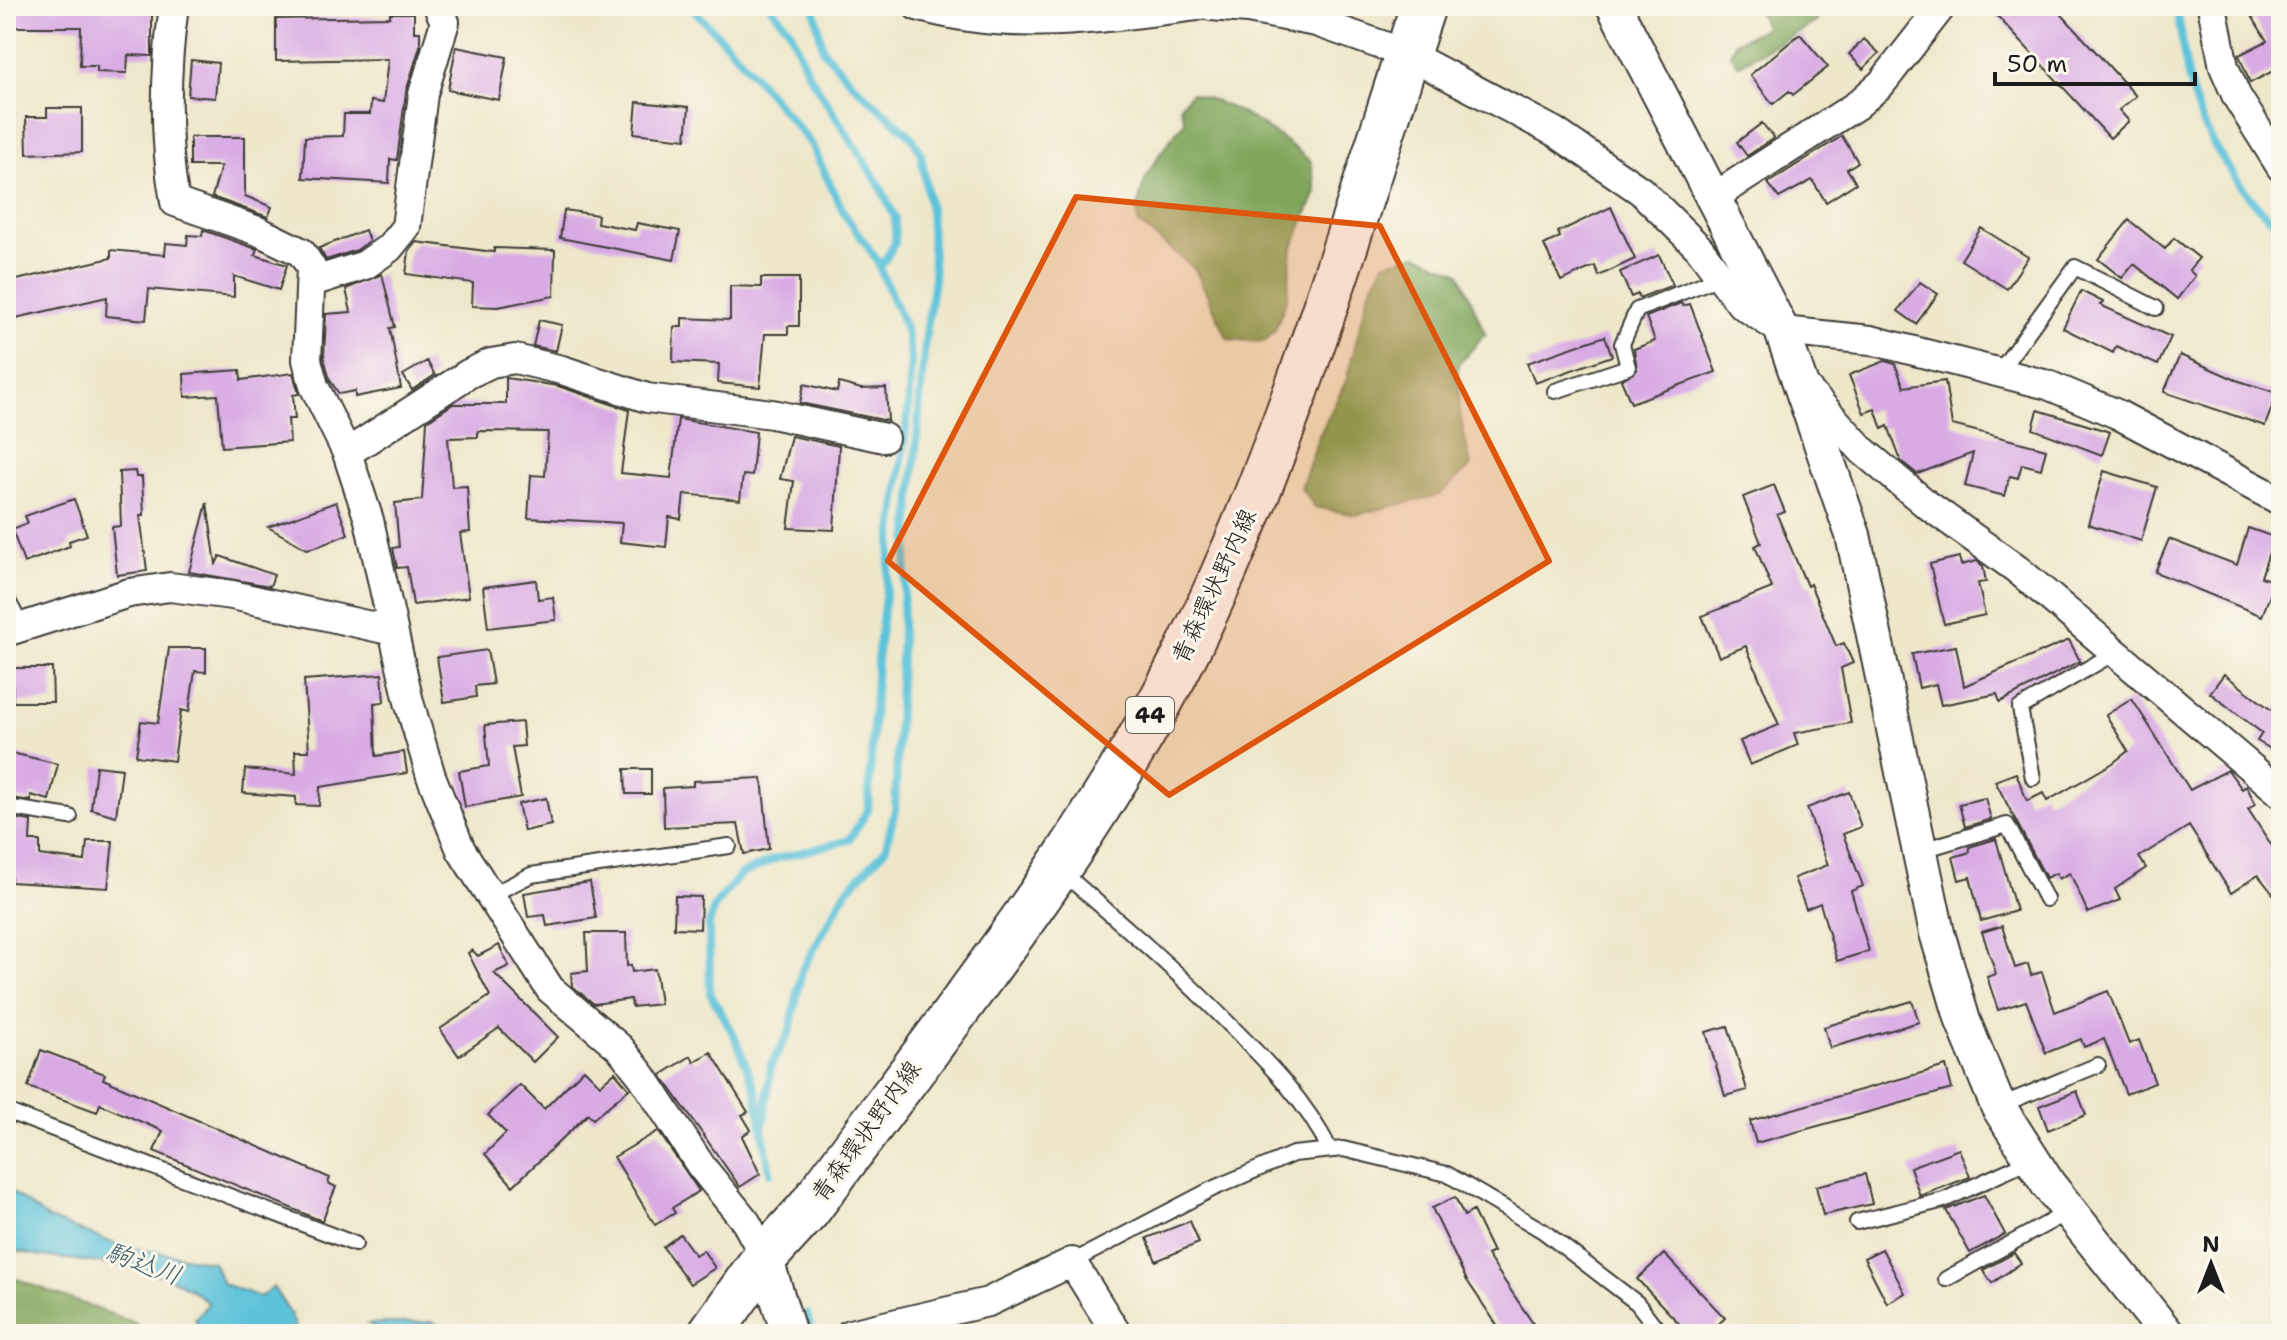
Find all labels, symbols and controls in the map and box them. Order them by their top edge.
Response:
scale bar [1995,36,2195,86]
text: 50 m [2007,48,2067,80]
street label: 青森環状野内線 [1164,503,1264,669]
road number: 44 [1126,697,1174,733]
street label: 青森環状野内線 [804,1054,928,1208]
north arrow [2171,1224,2251,1304]
text: N [2202,1230,2220,1259]
water label: 駒込川 [101,1233,187,1293]

